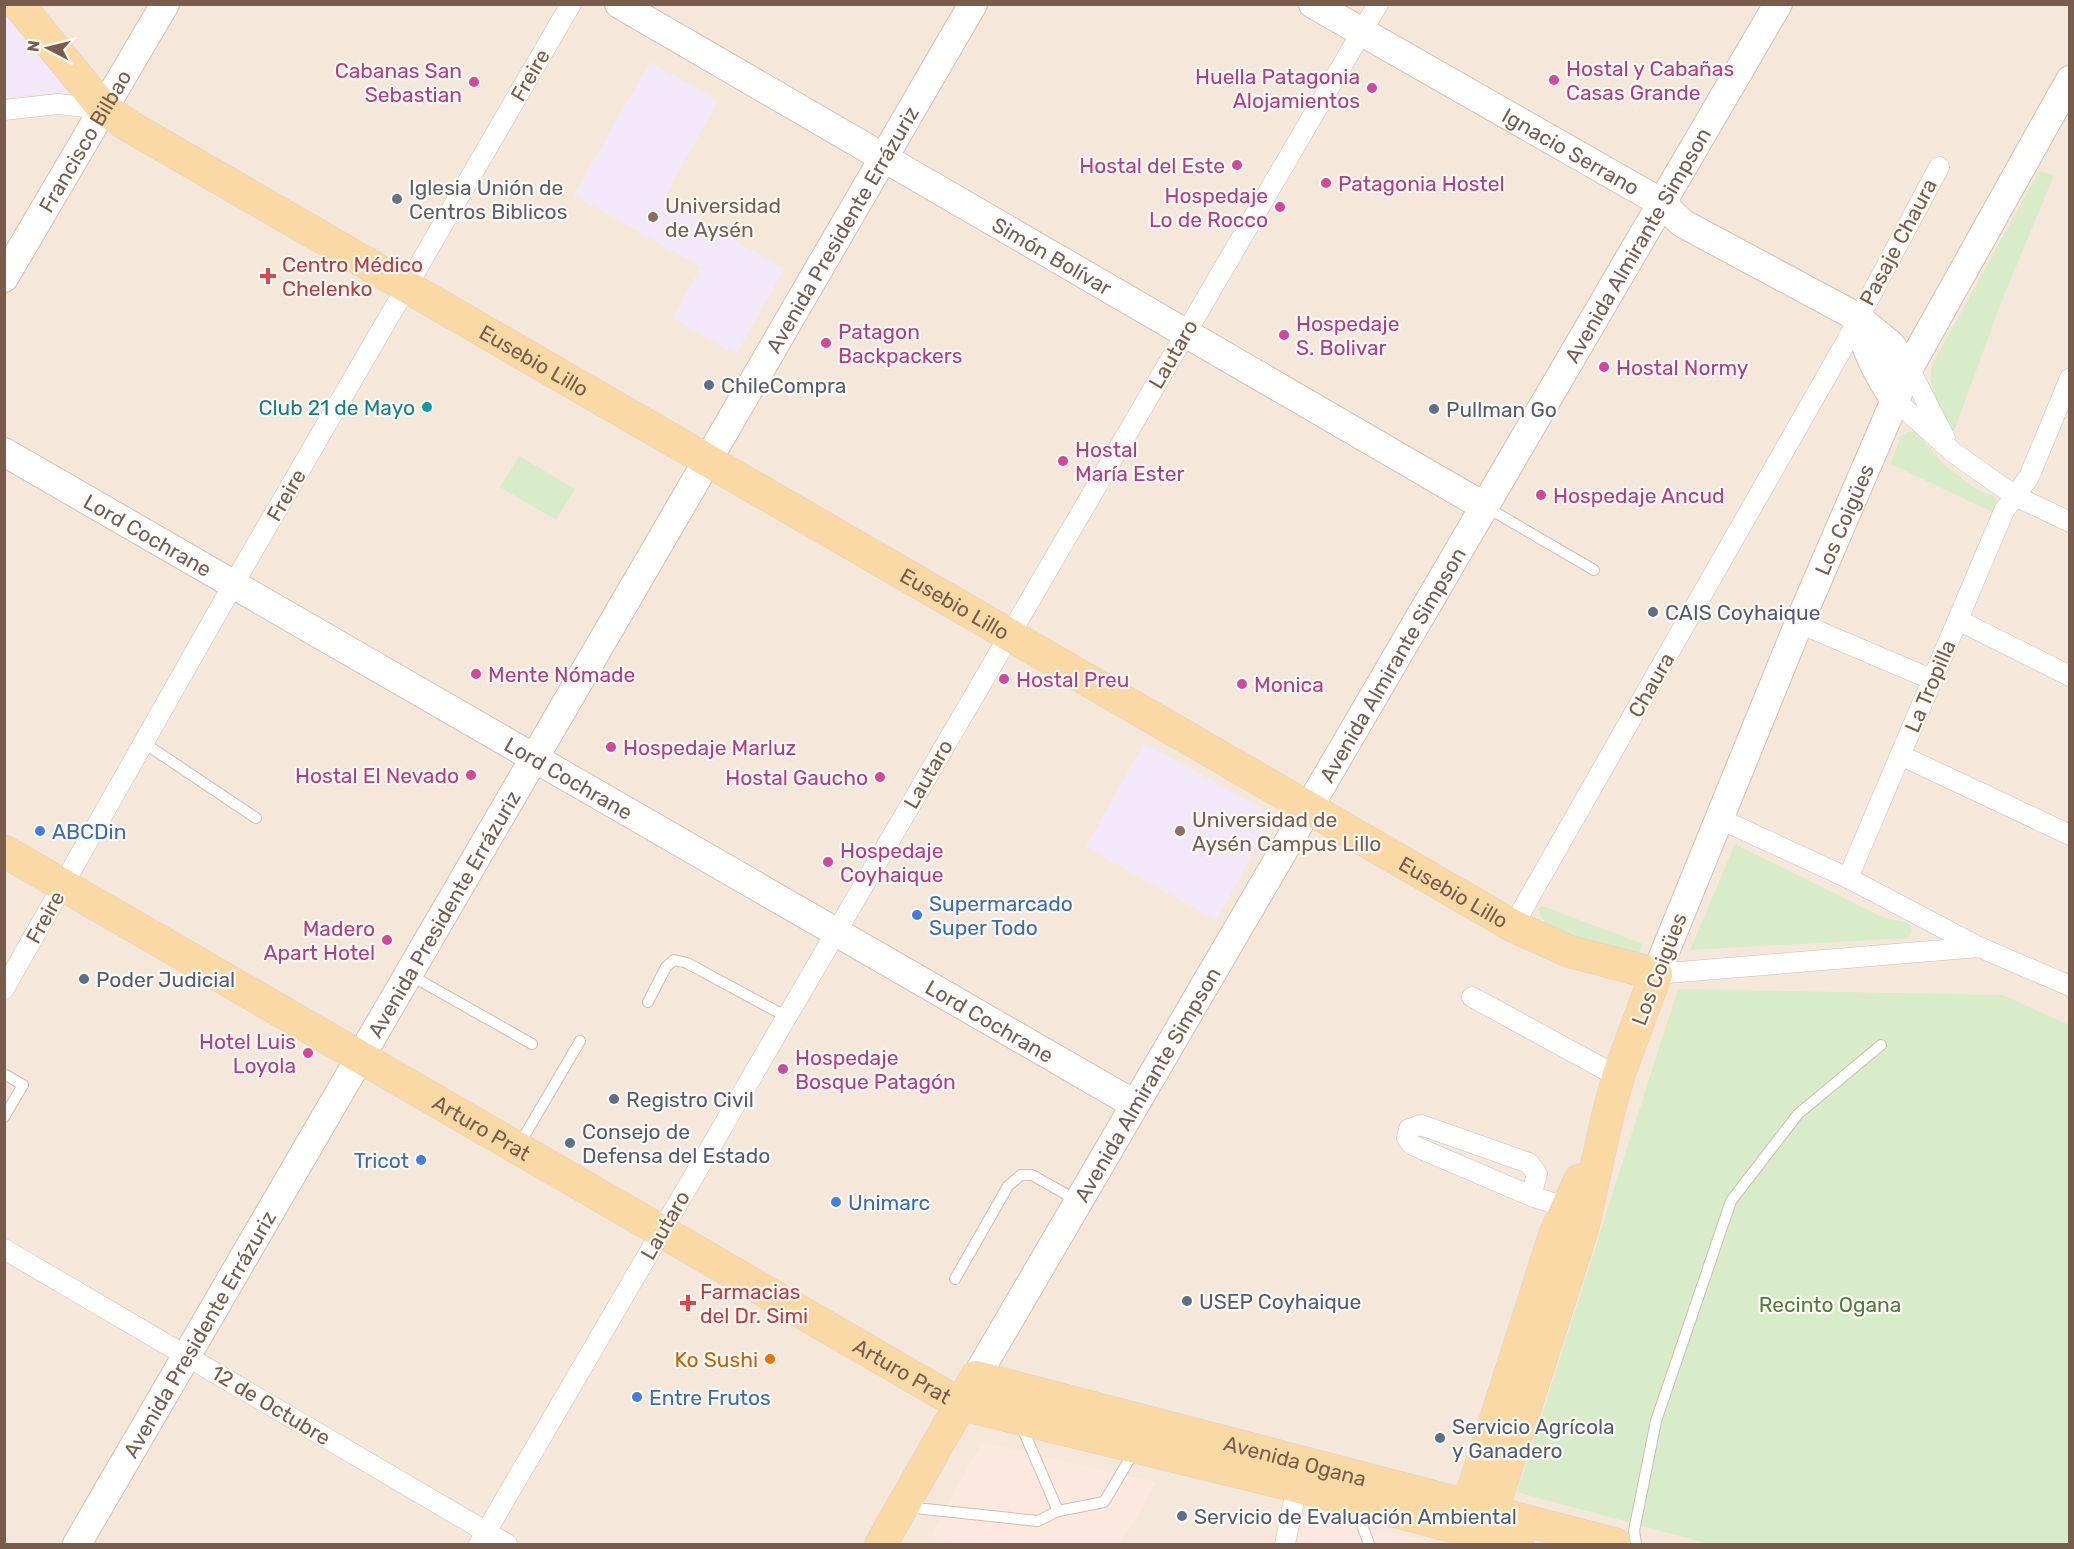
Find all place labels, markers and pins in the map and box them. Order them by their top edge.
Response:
place label: Hostal y Cabañas Casas Grande [1566,56,1734,105]
place label: Cabanas San Sebastian [335,58,462,107]
place label: Huella Patagonia Alojamientos [1195,64,1360,113]
marker: Hostal y Cabañas Casas Grande [1547,73,1561,87]
marker: Cabanas San Sebastian [467,75,481,89]
marker: Huella Patagonia Alojamientos [1365,81,1379,95]
place label: Hostal del Este [1079,153,1225,178]
marker: Hostal del Este [1230,158,1244,172]
place label: Patagonia Hostel [1338,171,1505,196]
place label: Iglesia Unión de Centros Biblicos [409,175,567,224]
marker: Patagonia Hostel [1319,176,1333,190]
place label: Hospedaje Lo de Rocco [1149,183,1268,232]
marker: Iglesia Unión de Centros Biblicos [390,192,404,206]
place label: Universidad de Aysén [665,193,781,242]
marker: Hospedaje Lo de Rocco [1273,200,1287,214]
marker: Universidad de Aysén [646,210,660,224]
place label: Centro Médico Chelenko [282,252,423,301]
marker: Centro Médico Chelenko [259,267,277,285]
place label: Hospedaje S. Bolivar [1296,311,1399,360]
place label: Patagon Backpackers [838,319,963,368]
marker: Hospedaje S. Bolivar [1277,328,1291,342]
marker: Patagon Backpackers [819,336,833,350]
place label: Hostal Normy [1616,355,1749,380]
marker: Hostal Normy [1597,360,1611,374]
place label: ChileCompra [721,373,846,398]
marker: ChileCompra [702,378,716,392]
place label: Club 21 de Mayo [258,395,415,420]
place label: Pullman Go [1446,397,1557,422]
marker: Club 21 de Mayo [420,400,434,414]
marker: Pullman Go [1427,402,1441,416]
place label: Hostal María Ester [1075,437,1184,486]
marker: Hostal María Ester [1056,454,1070,468]
place label: Hospedaje Ancud [1553,483,1725,508]
marker: Hospedaje Ancud [1534,488,1548,502]
place label: CAIS Coyhaique [1665,600,1820,625]
marker: CAIS Coyhaique [1646,605,1660,619]
place label: Mente Nómade [488,662,635,687]
marker: Mente Nómade [469,667,483,681]
place label: Hostal Preu [1016,667,1129,692]
marker: Hostal Preu [997,672,1011,686]
place label: Monica [1254,672,1324,697]
marker: Monica [1235,677,1249,691]
place label: Hospedaje Marluz [623,735,796,760]
marker: Hospedaje Marluz [604,740,618,754]
place label: Hostal El Nevado [295,763,459,788]
place label: Hostal Gaucho [725,765,868,790]
marker: Hostal El Nevado [464,768,478,782]
marker: Hostal Gaucho [873,770,887,784]
place label: Universidad de Aysén Campus Lillo [1192,807,1381,856]
place label: ABCDin [52,819,126,844]
marker: ABCDin [33,824,47,838]
marker: Universidad de Aysén Campus Lillo [1173,824,1187,838]
place label: Hospedaje Coyhaique [840,838,944,887]
marker: Hospedaje Coyhaique [821,855,835,869]
place label: Supermarcado Super Todo [929,891,1073,940]
marker: Supermarcado Super Todo [910,908,924,922]
place label: Madero Apart Hotel [263,916,375,965]
marker: Madero Apart Hotel [380,933,394,947]
place label: Poder Judicial [96,967,235,992]
marker: Poder Judicial [77,972,91,986]
place label: Hotel Luis Loyola [199,1029,296,1078]
place label: Hospedaje Bosque Patagón [795,1045,956,1094]
marker: Hotel Luis Loyola [301,1046,315,1060]
marker: Hospedaje Bosque Patagón [776,1062,790,1076]
place label: Registro Civil [626,1087,754,1112]
marker: Registro Civil [607,1092,621,1106]
place label: Consejo de Defensa del Estado [582,1119,770,1168]
marker: Consejo de Defensa del Estado [563,1136,577,1150]
place label: Tricot [354,1148,409,1173]
marker: Tricot [414,1153,428,1167]
place label: Unimarc [848,1190,930,1215]
marker: Unimarc [829,1195,843,1209]
place label: Farmacias del Dr. Simi [700,1279,808,1328]
place label: USEP Coyhaique [1199,1289,1361,1314]
marker: USEP Coyhaique [1180,1294,1194,1308]
marker: Farmacias del Dr. Simi [681,1296,695,1310]
place label: Ko Sushi [675,1347,758,1372]
marker: Ko Sushi [763,1352,777,1366]
place label: Entre Frutos [649,1385,771,1410]
marker: Entre Frutos [630,1390,644,1404]
place label: Servicio Agrícola y Ganadero [1452,1414,1615,1463]
marker: Servicio Agrícola y Ganadero [1433,1431,1447,1445]
place label: Servicio de Evaluación Ambiental [1194,1504,1517,1529]
marker: Servicio de Evaluación Ambiental [1175,1509,1189,1523]

